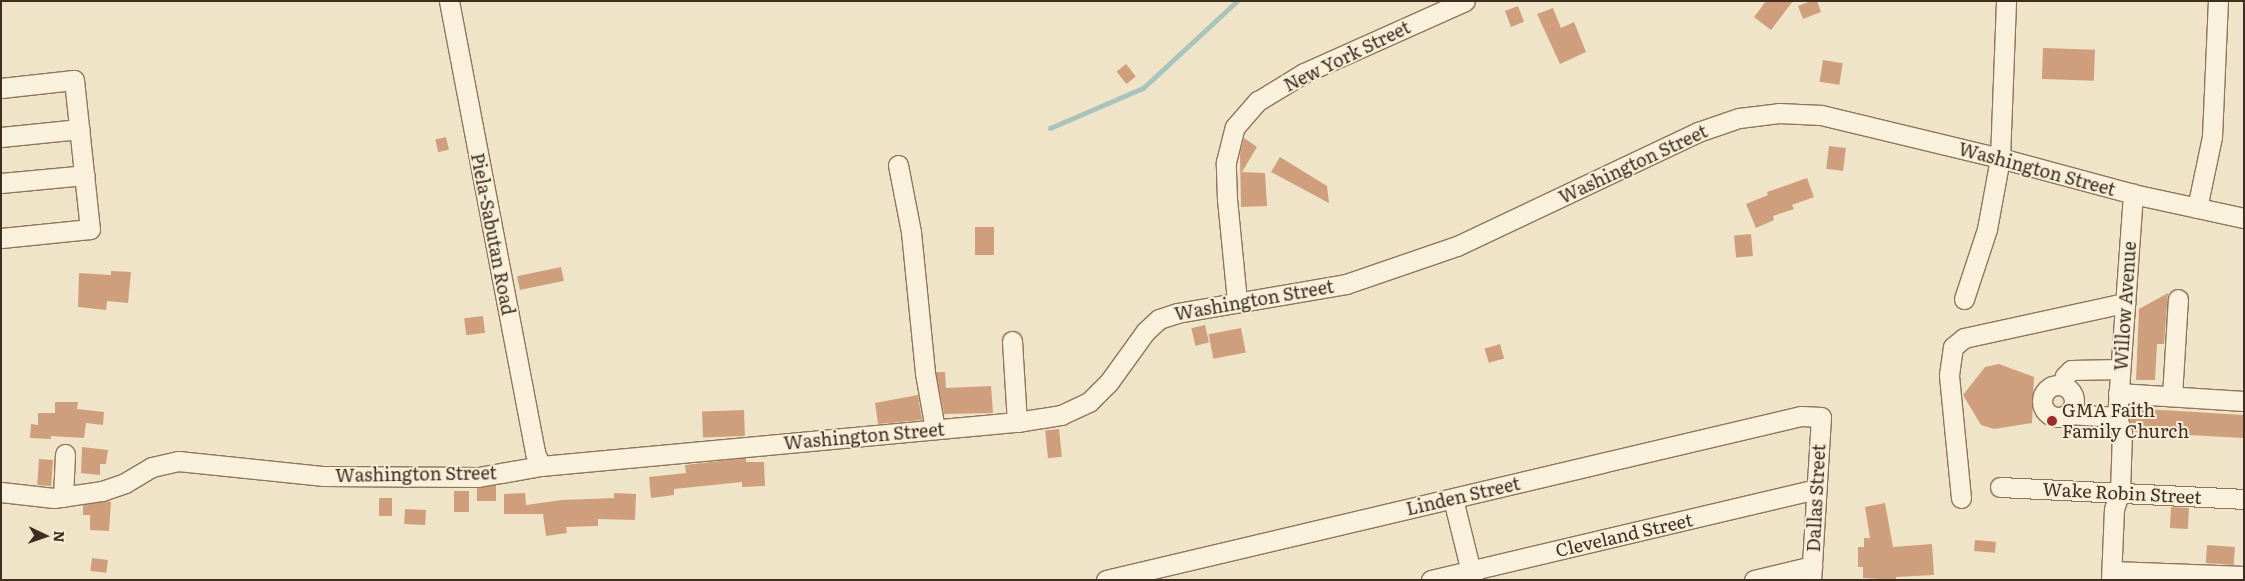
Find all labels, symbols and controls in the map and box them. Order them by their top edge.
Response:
street label: New York Street [1280,16,1414,96]
street label: Washington Street [1555,120,1711,208]
street label: Washington Street [1956,138,2118,200]
street label: Piela-Sabutan Road [467,151,519,317]
street label: Willow Avenue [2110,240,2140,372]
street label: Washington Street [1173,275,1335,325]
place label: GMA Faith Family Church [2062,400,2189,442]
marker: GMA Faith Family Church [2046,415,2058,427]
street label: Washington Street [783,418,945,454]
street label: Dallas Street [1802,443,1830,553]
street label: Washington Street [335,462,497,486]
street label: Linden Street [1404,472,1522,520]
street label: Wake Robin Street [2042,478,2202,508]
street label: Cleveland Street [1553,509,1695,561]
north arrow [20,511,70,561]
text: N [50,530,70,543]

